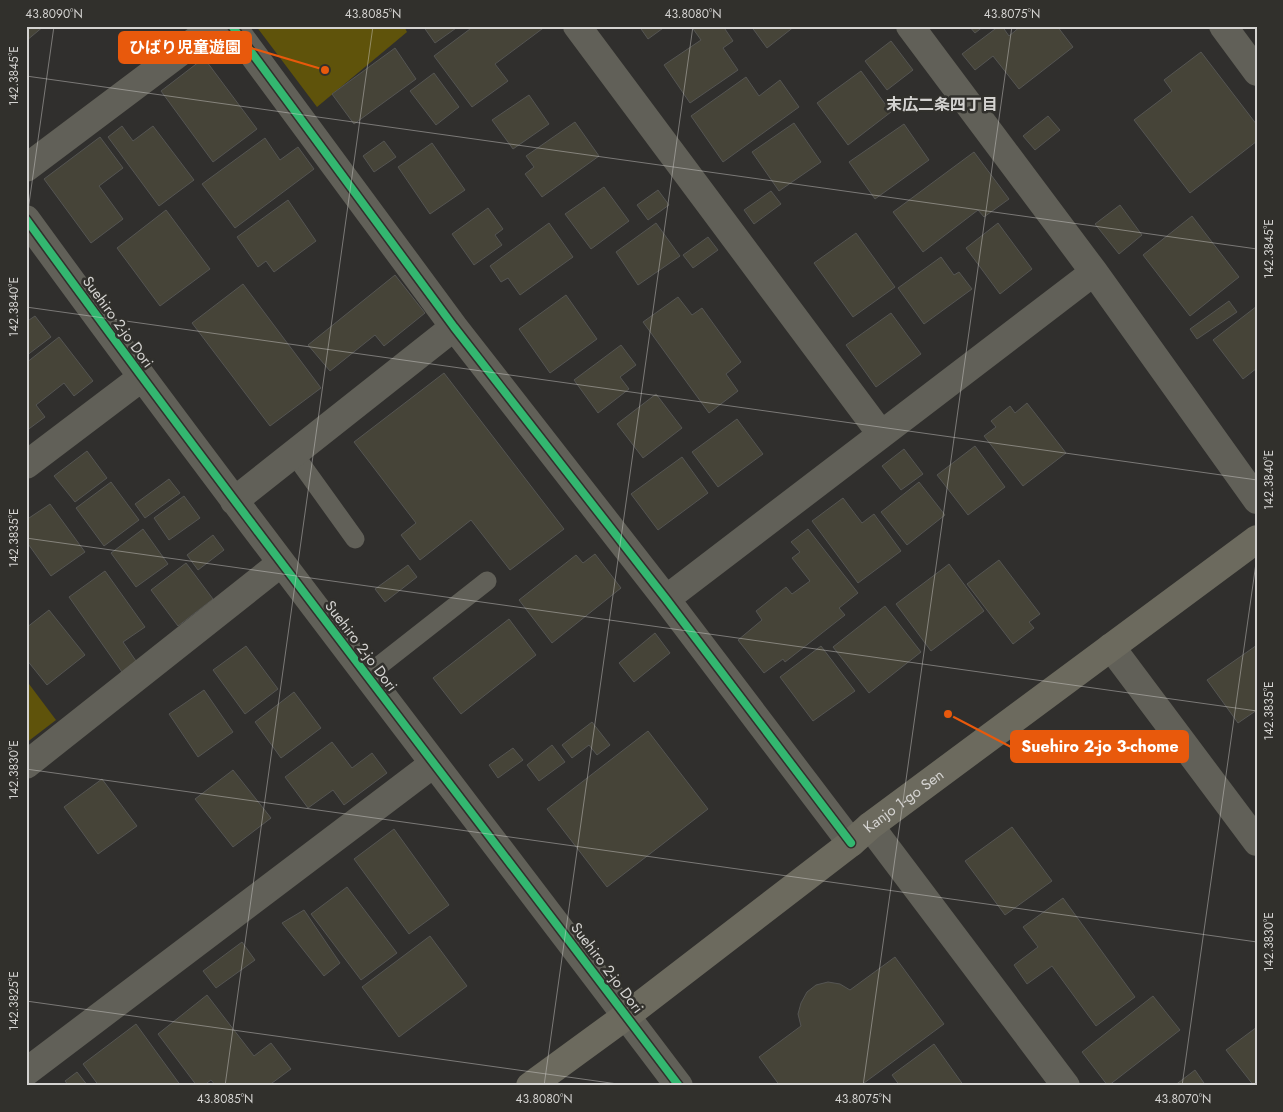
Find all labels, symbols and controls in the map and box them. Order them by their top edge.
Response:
text: 43.8090°N [25,5,83,23]
text: 43.8085°N [345,5,401,23]
text: 43.8080°N [664,5,722,23]
text: 43.8075°N [984,5,1040,23]
callout: ひばり児童遊園 [119,32,251,63]
text: ひばり児童遊園 [129,36,241,59]
text: 142.3845°E [5,46,23,106]
district label: 末広二条四丁目 [886,93,998,116]
text: 142.3845°E [1260,219,1278,279]
street label: Suehiro 2-jo Dori [77,272,159,372]
text: 142.3840°E [5,277,23,337]
text: 142.3840°E [1260,450,1278,510]
text: 142.3835°E [5,508,23,568]
street label: Suehiro 2-jo Dori [319,596,403,696]
text: 142.3835°E [1260,681,1278,741]
callout: Suehiro 2-jo 3-chome [1011,731,1188,762]
text: Suehiro 2-jo 3-chome [1021,735,1179,758]
text: 142.3830°E [5,740,23,800]
street label: Kanjo 1-go Sen [858,764,948,838]
text: 142.3830°E [1260,912,1278,972]
street label: Suehiro 2-jo Dori [565,918,649,1018]
text: 142.3825°E [5,971,23,1031]
text: 43.8085°N [197,1090,253,1108]
text: 43.8080°N [515,1090,573,1108]
text: 43.8075°N [835,1090,891,1108]
text: 43.8070°N [1155,1090,1211,1108]

